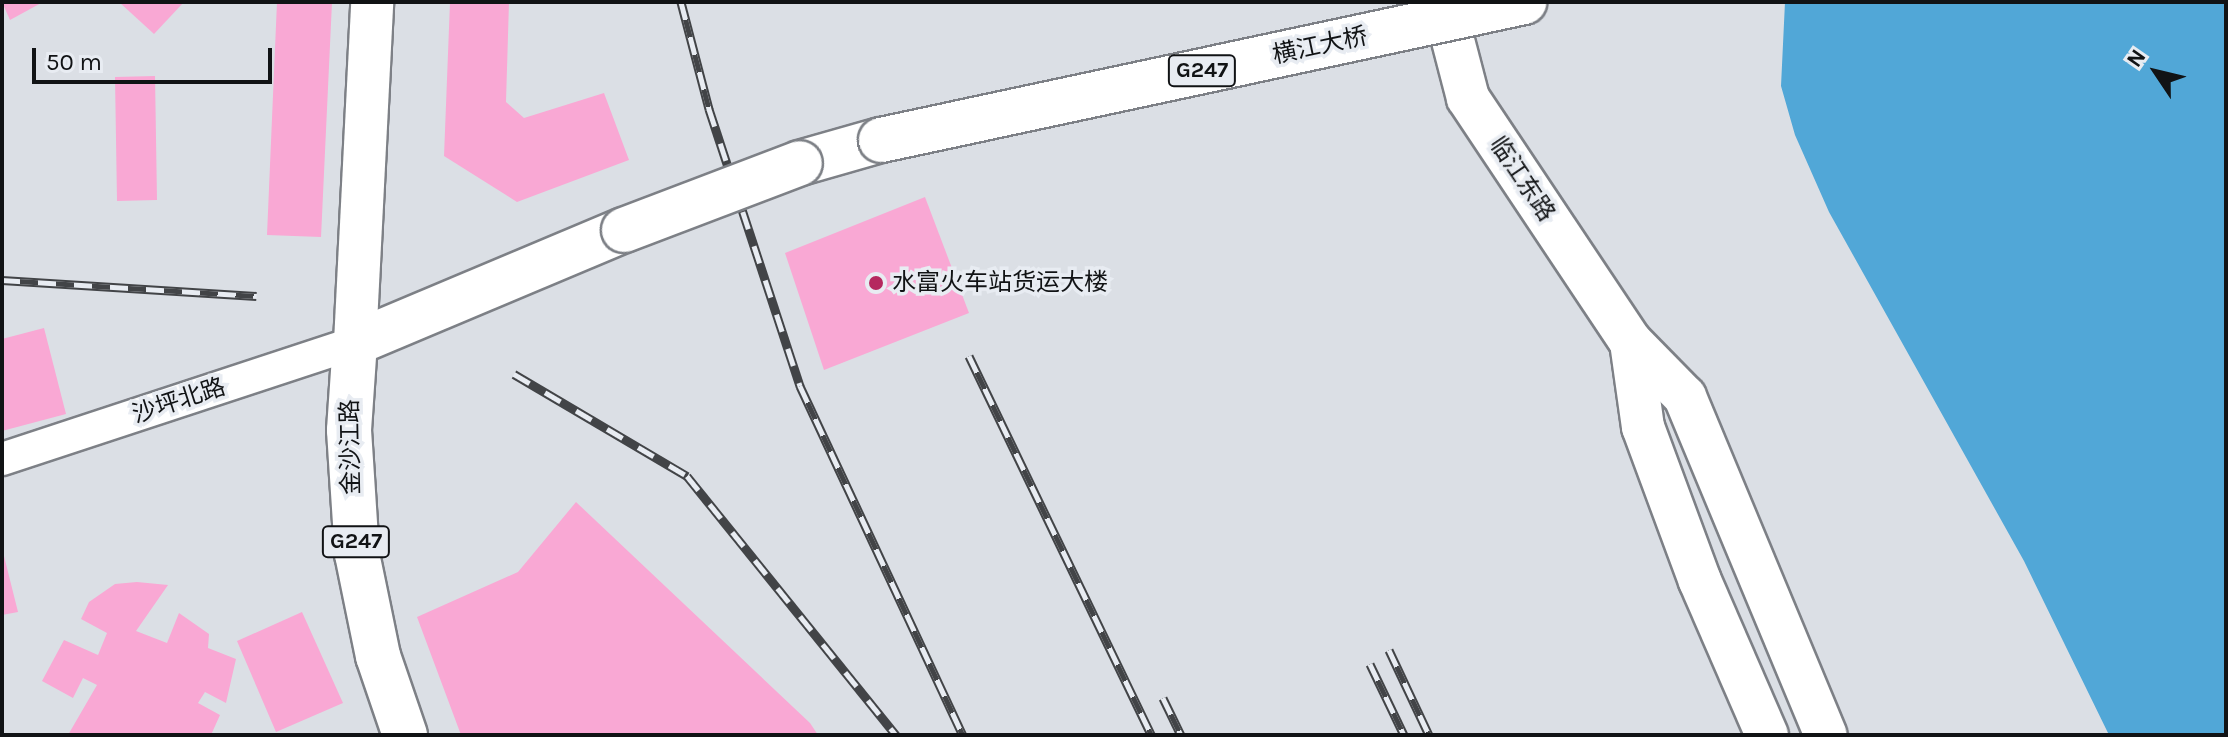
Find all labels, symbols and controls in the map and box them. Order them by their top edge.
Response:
street label: 横江大桥 [1270,22,1370,70]
scale bar [36,32,276,82]
north arrow [2116,32,2196,112]
text: N [2121,44,2152,72]
text: 50 m [46,48,102,76]
road number: G247 [1166,53,1238,89]
street label: 临江东路 [1483,131,1561,227]
place label: 水富火车站货运大楼 [892,269,1108,297]
marker: 水富火车站货运大楼 [867,274,885,292]
street label: 沙坪北路 [129,372,229,430]
street label: 金沙江路 [336,399,366,495]
road number: G247 [320,524,392,560]

